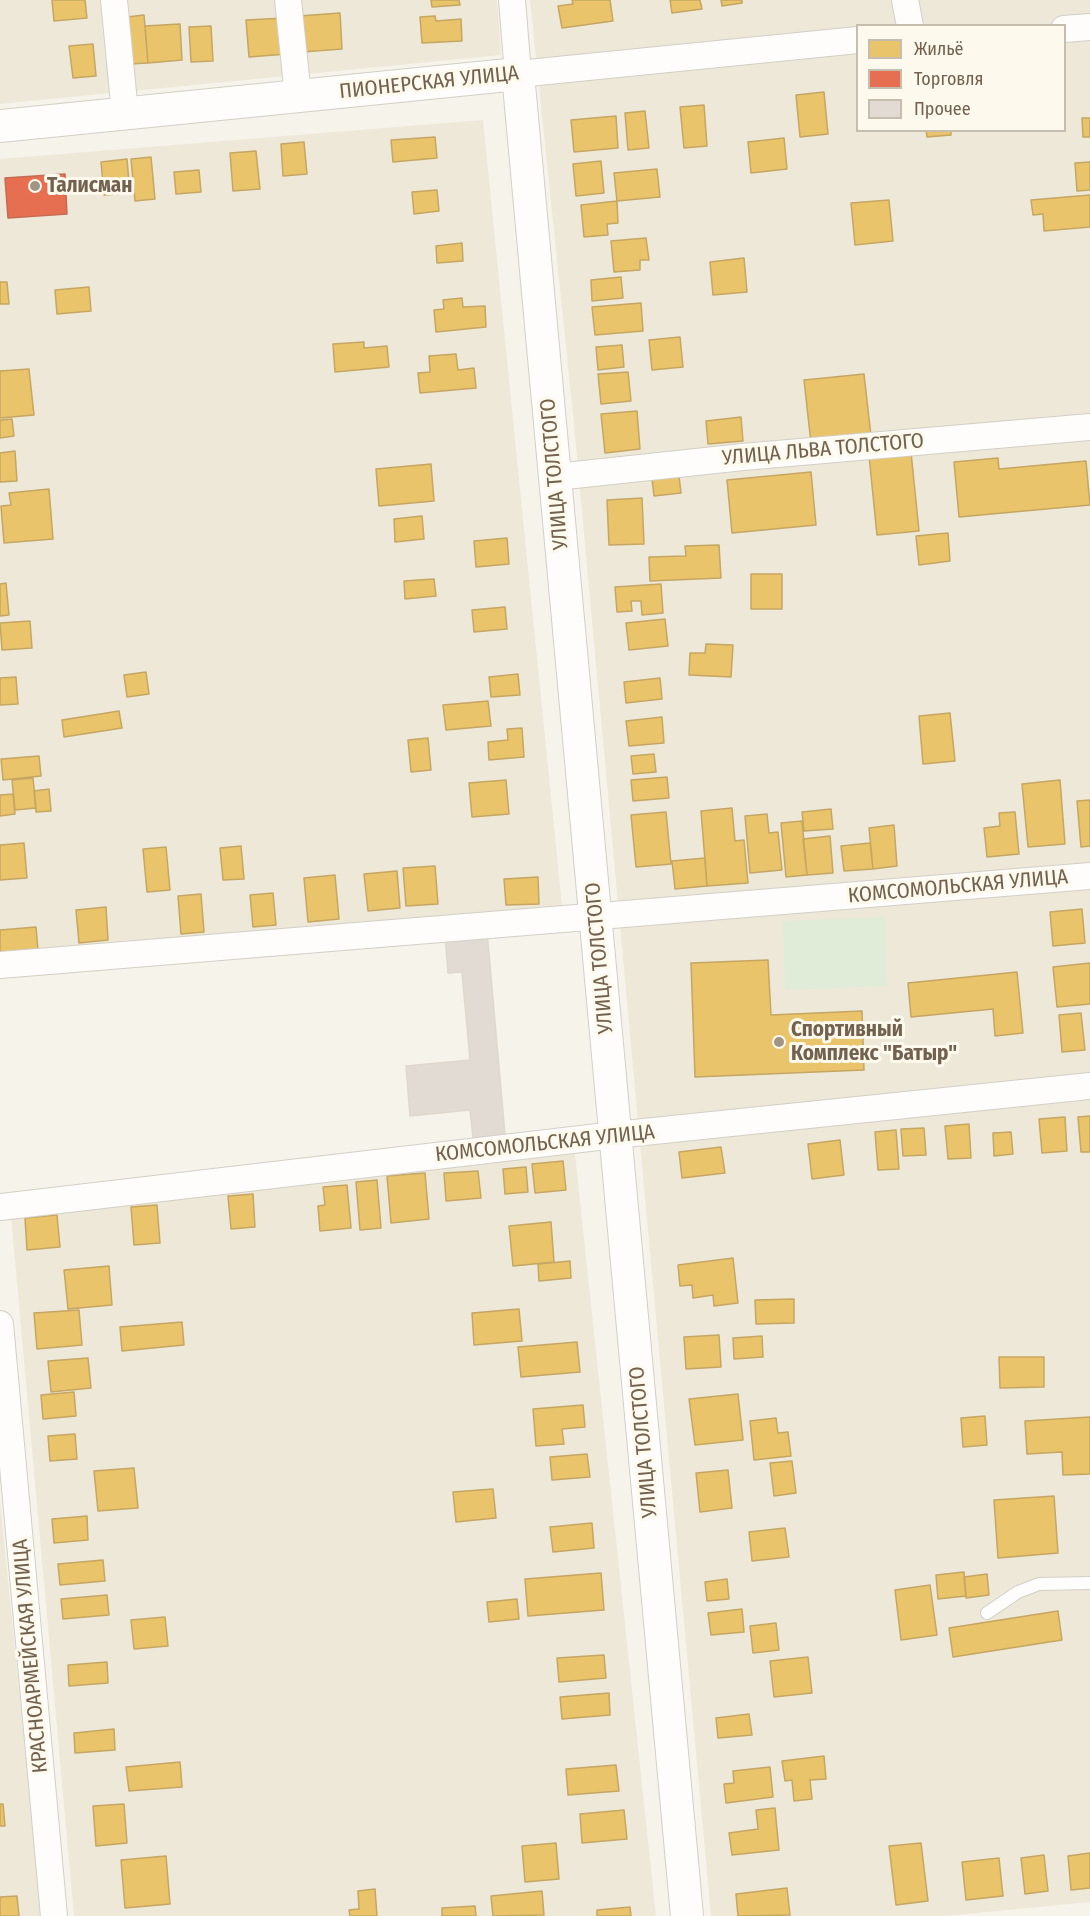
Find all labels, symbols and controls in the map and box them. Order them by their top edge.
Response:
legend [856,24,1066,132]
text: Жильё [914,38,964,60]
street label: ПИОНЕРСКАЯ УЛИЦА [338,61,520,105]
text: Торговля [914,68,983,90]
text: Прочее [914,98,971,120]
place label: Талисман [47,173,132,199]
marker: Талисман [28,179,42,193]
street label: УЛИЦА ТОЛСТОГО [536,397,574,551]
street label: УЛИЦА ЛЬВА ТОЛСТОГО [721,429,925,471]
street label: КОМСОМОЛЬСКАЯ УЛИЦА [847,865,1069,909]
street label: УЛИЦА ТОЛСТОГО [581,881,619,1035]
place label: Спортивный Комплекс "Батыр" [791,1017,957,1067]
marker: Спортивный Комплекс "Батыр" [772,1035,786,1049]
street label: КОМСОМОЛЬСКАЯ УЛИЦА [434,1120,656,1168]
street label: УЛИЦА ТОЛСТОГО [625,1365,663,1519]
street label: КРАСНОАРМЕЙСКАЯ УЛИЦА [8,1538,54,1774]

